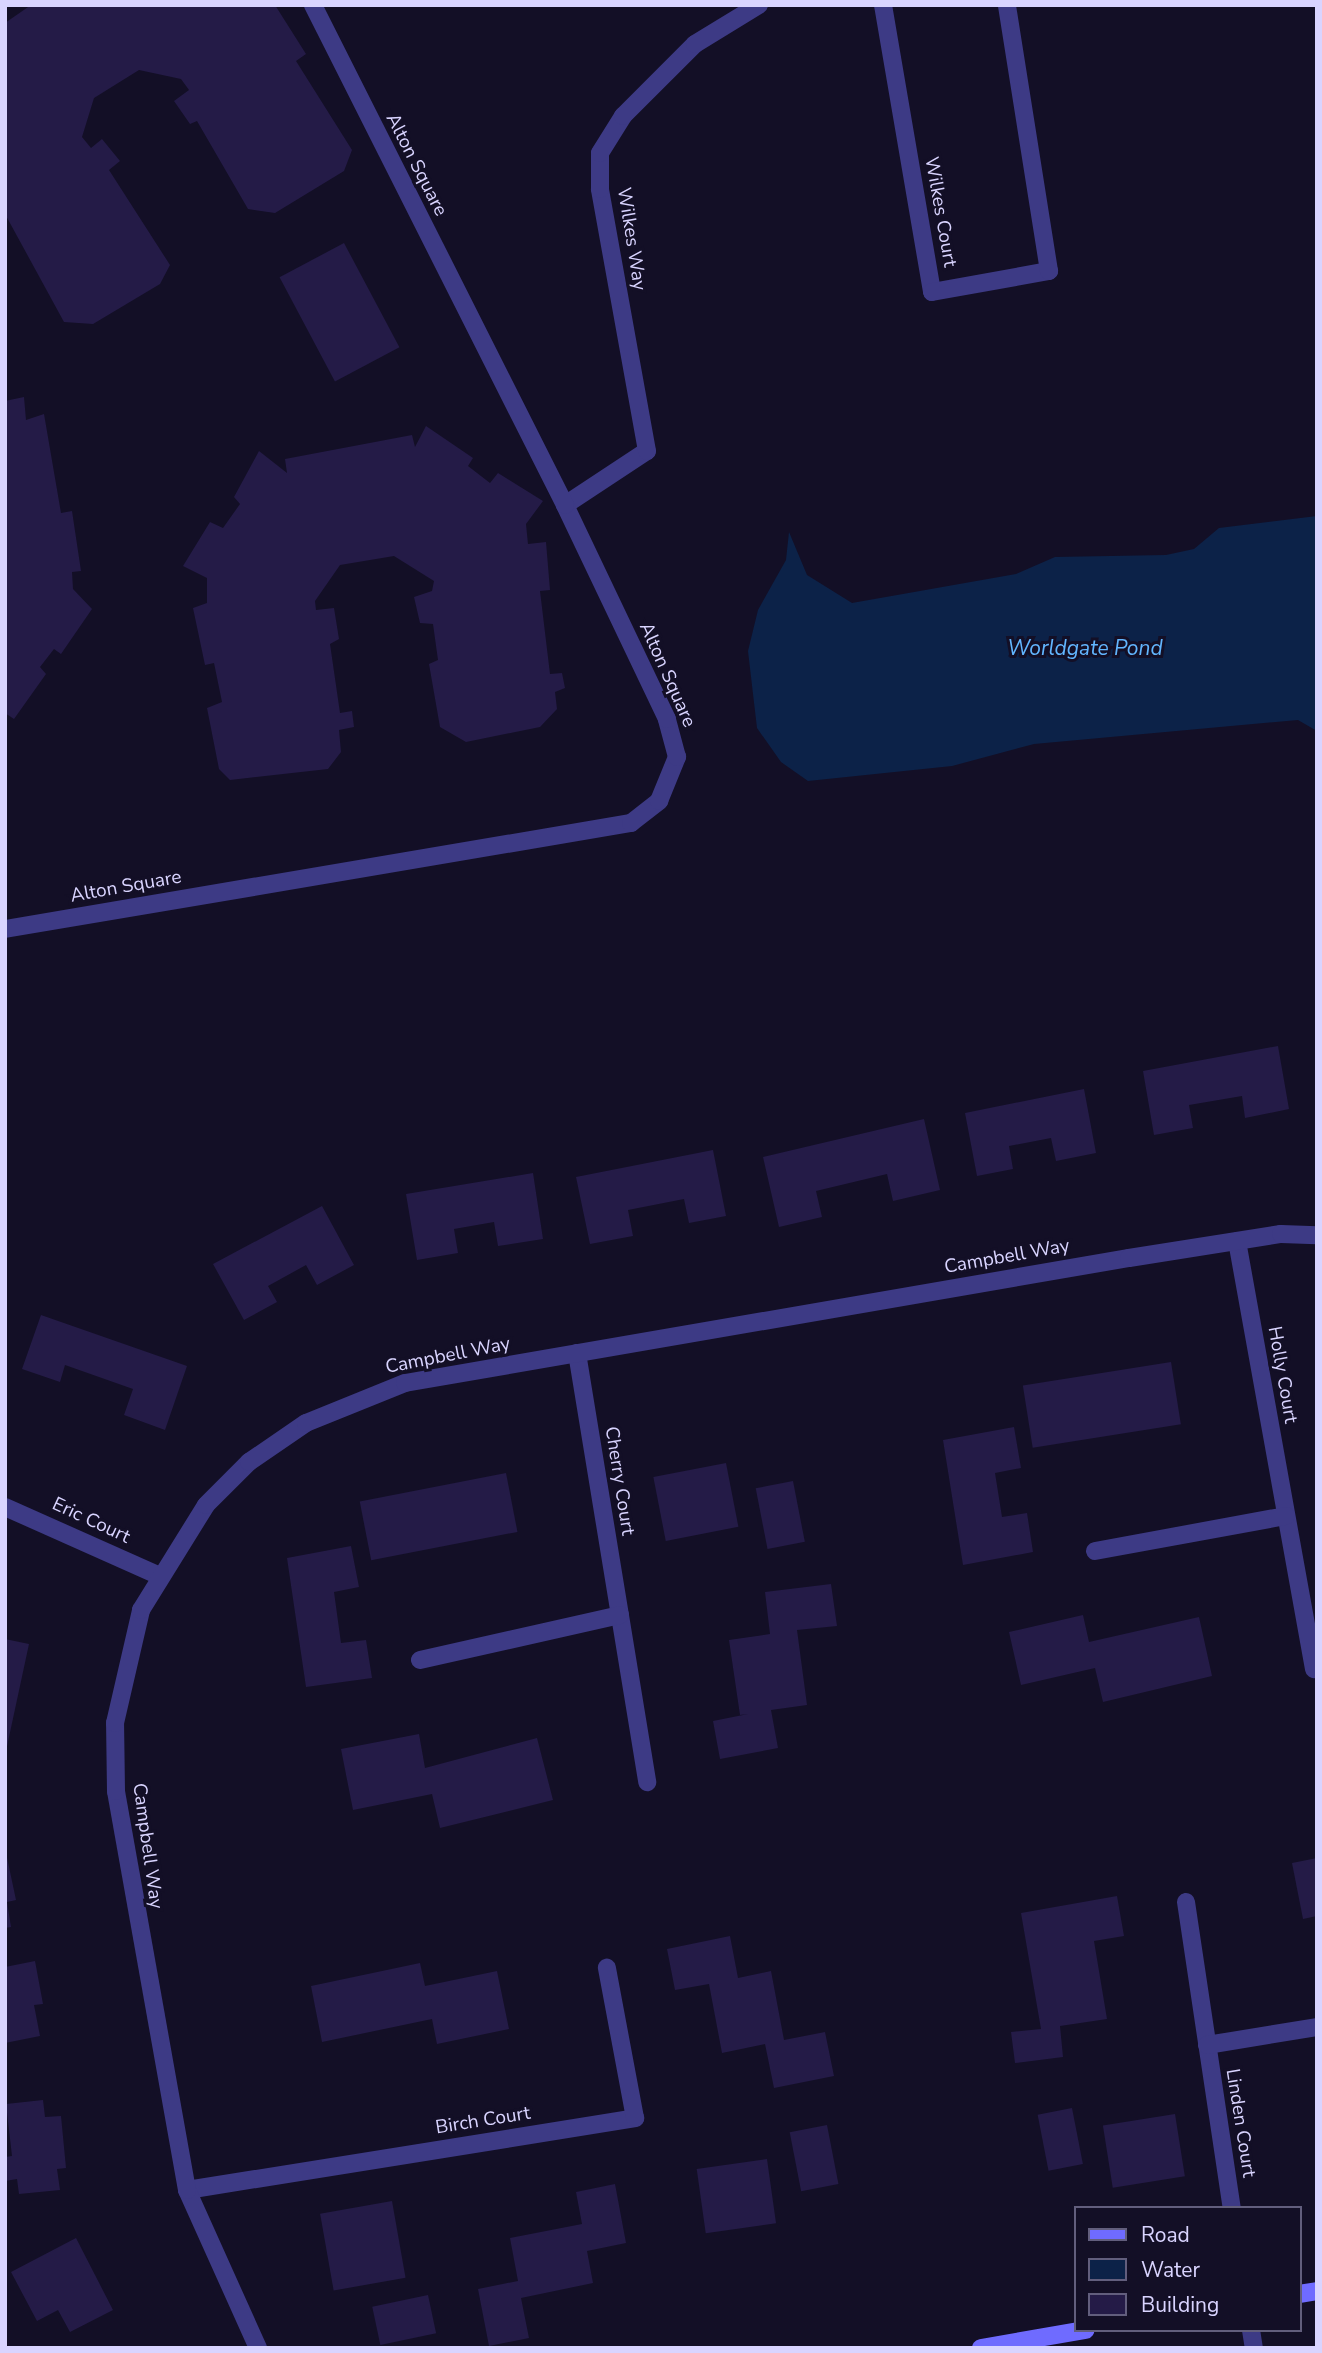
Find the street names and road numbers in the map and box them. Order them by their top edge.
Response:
street label: Alton Square [380,110,452,220]
street label: Wilkes Court [919,155,961,269]
street label: Wilkes Way [612,186,650,292]
street label: Alton Square [634,619,700,731]
street label: Alton Square [69,866,183,908]
street label: Campbell Way [943,1235,1071,1279]
street label: Holly Court [1262,1325,1302,1425]
street label: Campbell Way [384,1333,512,1379]
street label: Cherry Court [599,1425,639,1537]
street label: Eric Court [48,1493,134,1549]
street label: Campbell Way [127,1782,167,1910]
street label: Linden Court [1220,2067,1260,2179]
street label: Birch Court [434,2102,532,2140]

